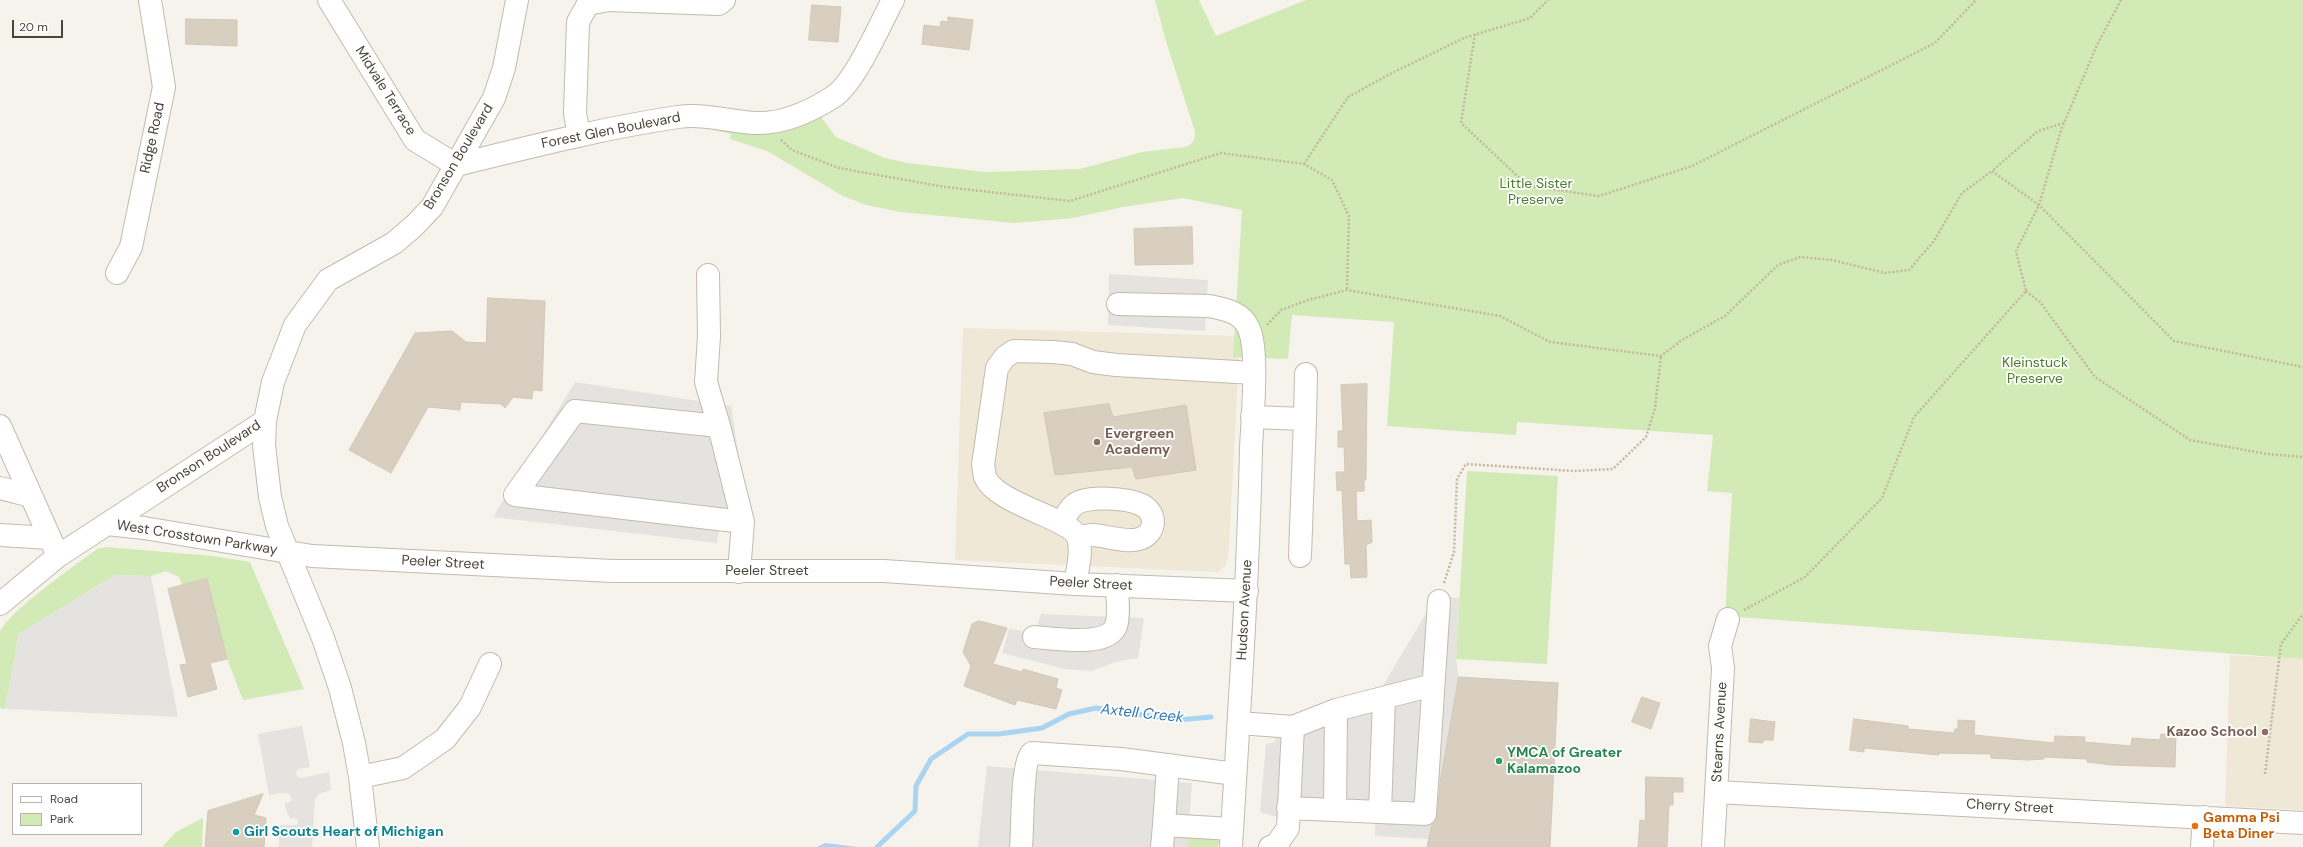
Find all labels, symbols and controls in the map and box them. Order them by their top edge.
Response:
scale bar [14,12,65,38]
text: 20 m [19,19,48,35]
street label: Midvale Terrace [351,43,419,139]
street label: Ridge Road [137,101,169,175]
street label: Bronson Boulevard [421,101,497,213]
street label: Forest Glen Boulevard [540,109,682,153]
park label: Little Sister Preserve [1499,176,1573,208]
park label: Kleinstuck Preserve [2002,355,2068,388]
street label: Bronson Boulevard [154,417,264,497]
place label: Evergreen Academy [1105,426,1174,458]
marker: Evergreen Academy [1092,437,1102,447]
street label: West Crosstown Parkway [115,517,279,559]
street label: Peeler Street [401,552,485,574]
street label: Hudson Avenue [1234,559,1256,661]
street label: Peeler Street [725,563,809,579]
street label: Peeler Street [1049,573,1133,595]
street label: Stearns Avenue [1709,681,1731,783]
water label: Axtell Creek [1100,701,1184,727]
place label: Kazoo School [2167,724,2257,740]
marker: Kazoo School [2260,727,2270,737]
place label: YMCA of Greater Kalamazoo [1507,745,1622,778]
marker: YMCA of Greater Kalamazoo [1494,756,1504,766]
legend [12,783,142,835]
text: Road [50,791,78,807]
street label: Cherry Street [1966,796,2054,818]
place label: Gamma Psi Beta Diner [2203,810,2280,842]
text: Park [50,811,74,827]
marker: Gamma Psi Beta Diner [2190,821,2200,831]
place label: Girl Scouts Heart of Michigan [244,824,444,840]
marker: Girl Scouts Heart of Michigan [231,827,241,837]

